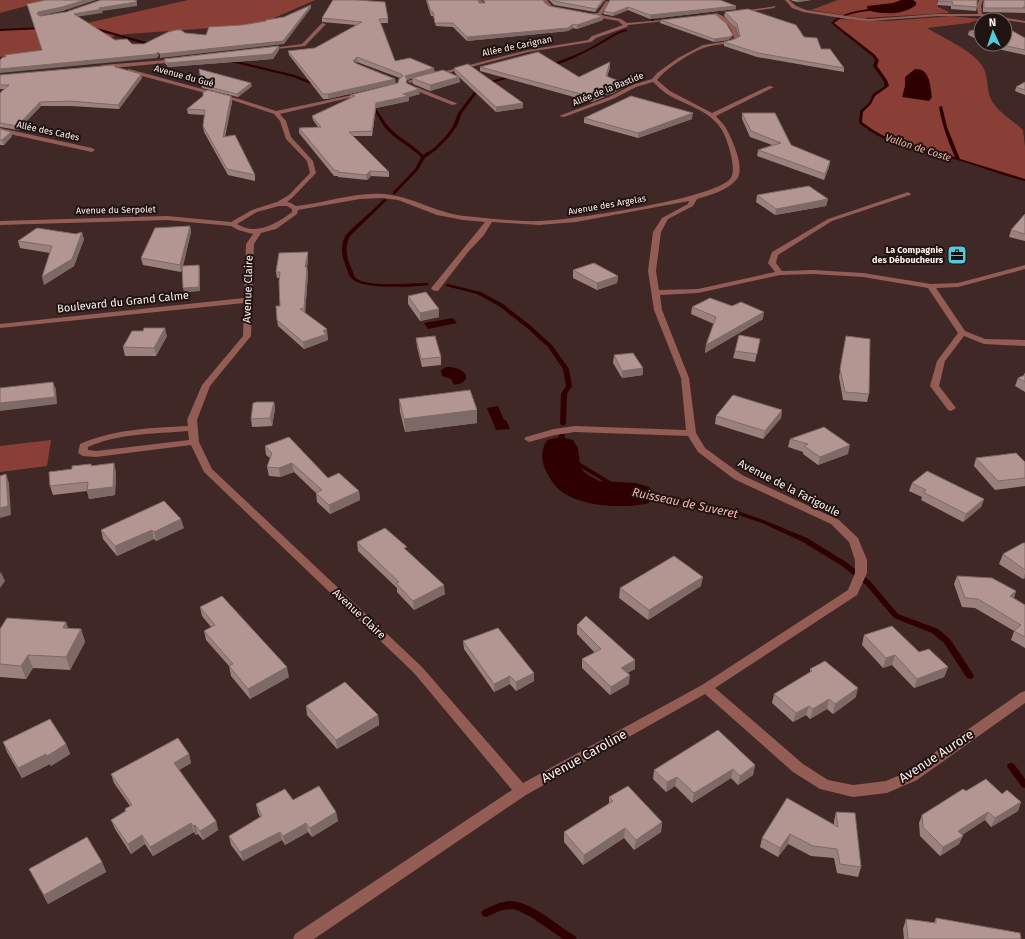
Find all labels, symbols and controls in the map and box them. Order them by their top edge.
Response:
north arrow [973,12,1013,52]
text: N [989,16,996,29]
street label: Allée de Carignan [481,34,553,58]
street label: Avenue du Gué [153,63,215,89]
street label: Allée de la Bastide [571,70,645,108]
street label: Allée des Cades [16,119,80,143]
water label: Vallon de Coste [883,132,953,164]
street label: Avenue des Argelas [567,193,647,217]
street label: Avenue du Serpolet [76,204,157,216]
office icon: La Compagnie des Déboucheurs [946,244,968,266]
place label: La Compagnie des Déboucheurs [872,245,944,265]
street label: Avenue Claire [240,255,256,323]
street label: Boulevard du Grand Calme [56,289,190,315]
street label: Avenue de la Farigoule [736,457,842,519]
water label: Ruisseau de Suveret [631,485,740,521]
street label: Avenue Claire [330,586,388,642]
street label: Avenue Caroline [539,726,629,786]
street label: Avenue Aurore [896,726,976,786]

